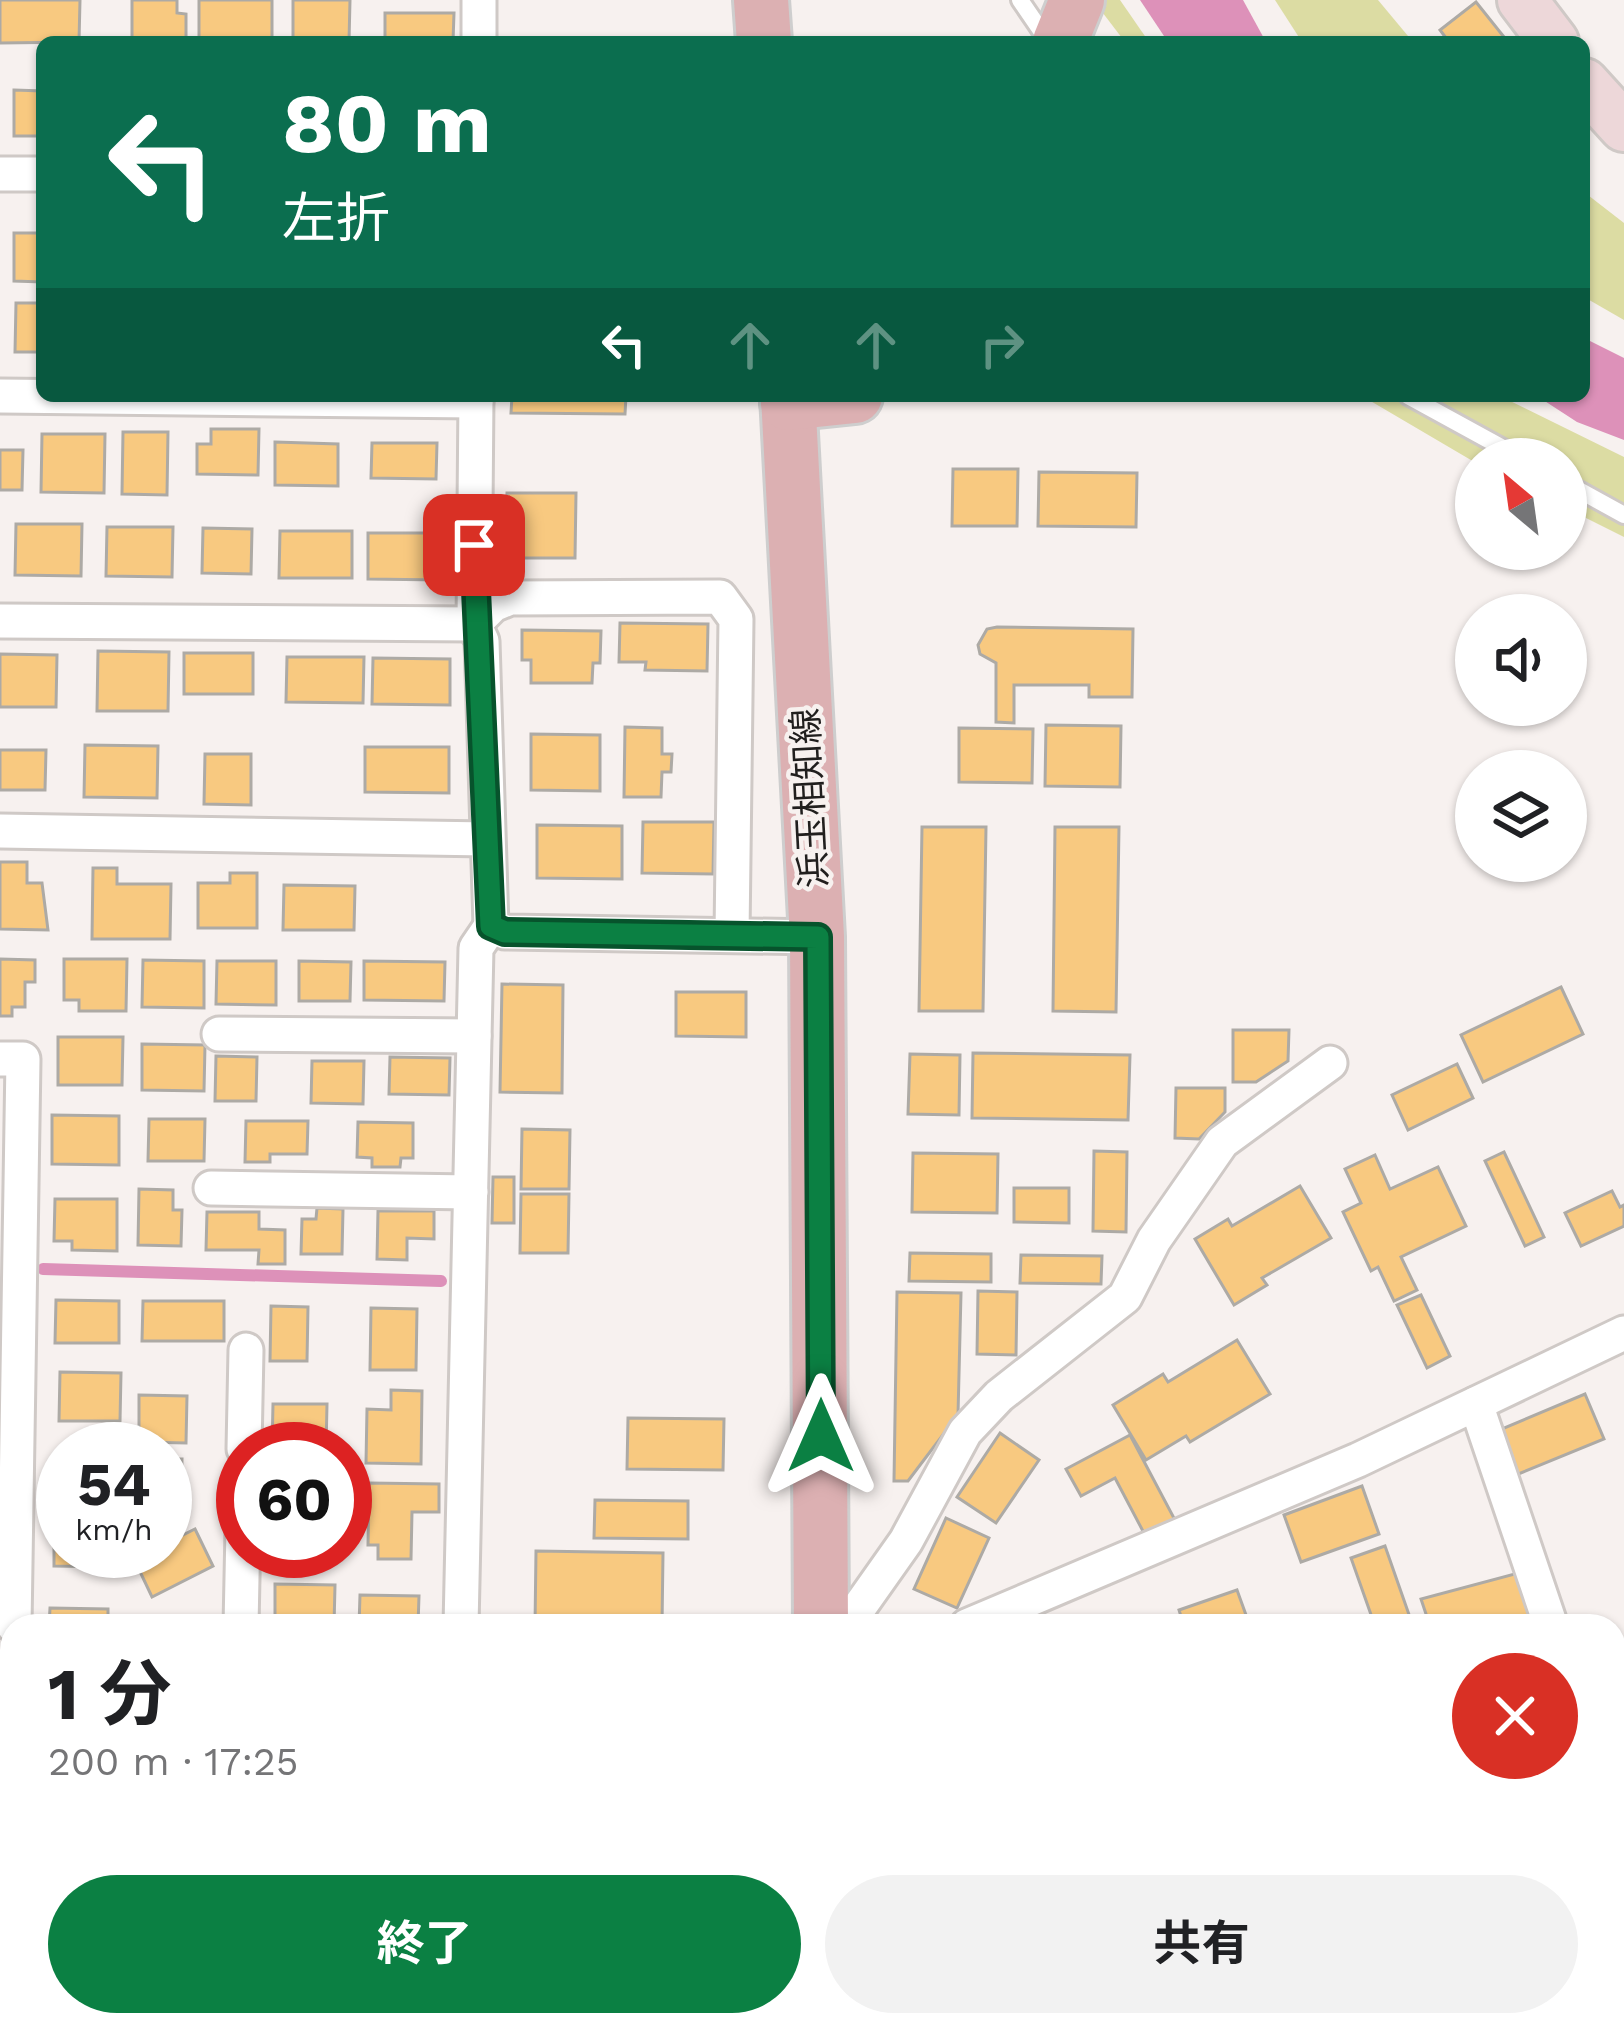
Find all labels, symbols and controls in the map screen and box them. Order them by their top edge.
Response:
text: 80 m [282,74,492,172]
icon: left [84,84,240,240]
text: 左折 [282,187,390,250]
icon: left [591,312,657,378]
icon: ahead [717,312,783,378]
icon: ahead [843,312,909,378]
icon: right [969,312,1035,378]
north arrow [1455,438,1587,570]
map controls [1455,438,1587,882]
pin [423,494,525,596]
icon: arrive [441,512,507,578]
button: sound [1455,594,1587,726]
street label: 浜玉相知線 [784,707,836,889]
button: layers [1455,750,1587,882]
position arrow [758,1373,884,1499]
speed limit sign: 60 [216,1422,372,1578]
text: 54 [77,1449,151,1520]
text: km/h [75,1512,153,1547]
text: 1 分 [48,1652,172,1736]
button: close [1452,1653,1578,1779]
text: 200 m · 17:25 [48,1739,298,1784]
button: 終了 [48,1875,801,2013]
button: 共有 [825,1875,1578,2013]

